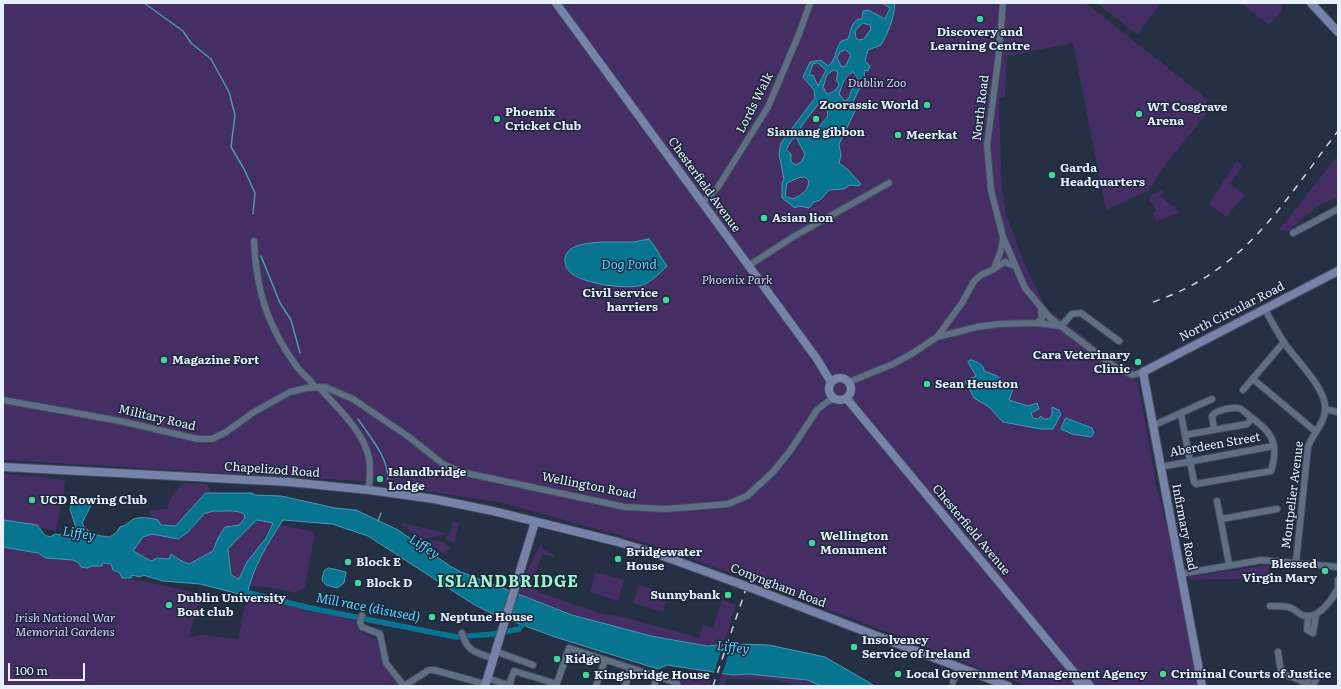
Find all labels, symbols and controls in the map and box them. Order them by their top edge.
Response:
marker: Discovery and Learning Centre [975,14,985,24]
place label: Discovery and Learning Centre [930,25,1030,53]
street label: Lords Walk [734,70,776,136]
street label: North Road [970,74,992,142]
park label: Dublin Zoo [847,76,907,90]
place label: Zoorassic World [819,98,919,112]
marker: Zoorassic World [922,100,932,110]
place label: WT Cosgrave Arena [1147,100,1228,128]
place label: Phoenix Cricket Club [505,105,581,133]
marker: WT Cosgrave Arena [1134,109,1144,119]
marker: Phoenix Cricket Club [492,114,502,124]
marker: Siamang gibbon [811,114,821,124]
place label: Siamang gibbon [767,125,865,139]
place label: Meerkat [906,128,957,142]
marker: Meerkat [893,130,903,140]
street label: Chesterfield Avenue [665,135,743,235]
place label: Garda Headquarters [1060,161,1145,189]
marker: Garda Headquarters [1047,170,1057,180]
place label: Asian lion [772,211,833,225]
marker: Asian lion [759,213,769,223]
water label: Dog Pond [601,257,657,273]
park label: Phoenix Park [701,273,773,287]
street label: North Circular Road [1177,279,1287,345]
place label: Civil service harriers [583,286,658,314]
marker: Civil service harriers [661,295,671,305]
place label: Cara Veterinary Clinic [1033,348,1130,376]
place label: Magazine Fort [172,353,259,367]
marker: Magazine Fort [159,355,169,365]
marker: Cara Veterinary Clinic [1133,357,1143,367]
place label: Sean Heuston [935,377,1018,391]
marker: Sean Heuston [922,379,932,389]
street label: Military Road [117,402,197,434]
street label: Aberdeen Street [1169,430,1261,460]
street label: Montpelier Avenue [1279,440,1307,550]
street label: Chapelizod Road [224,459,320,481]
place label: Islandbridge Lodge [388,465,466,493]
street label: Wellington Road [541,470,637,502]
marker: Islandbridge Lodge [375,474,385,484]
street label: Chesterfield Avenue [929,482,1013,578]
street label: Infirmary Road [1169,482,1199,572]
place label: UCD Rowing Club [40,493,147,507]
marker: UCD Rowing Club [27,495,37,505]
water label: Liffey [61,524,97,544]
place label: Wellington Monument [820,529,889,557]
water label: Liffey [406,531,442,563]
marker: Wellington Monument [807,538,817,548]
place label: Bridgewater House [626,545,702,573]
marker: Bridgewater House [613,554,623,564]
place label: Block E [356,555,401,569]
marker: Block E [343,557,353,567]
place label: Blessed Virgin Mary [1242,557,1317,585]
street label: Conyngham Road [728,561,828,611]
marker: Blessed Virgin Mary [1320,566,1330,576]
district label: ISLANDBRIDGE [437,572,579,592]
place label: Block D [366,576,412,590]
marker: Block D [353,578,363,588]
place label: Sunnybank [650,588,720,602]
water label: Mill race (disused) [315,590,421,626]
marker: Sunnybank [723,590,733,600]
place label: Dublin University Boat club [177,591,286,619]
marker: Dublin University Boat club [164,600,174,610]
place label: Neptune House [440,610,533,624]
park label: Irish National War Memorial Gardens [14,611,116,639]
marker: Neptune House [427,612,437,622]
place label: Insolvency Service of Ireland [862,633,970,661]
water label: Liffey [716,639,750,657]
marker: Insolvency Service of Ireland [849,642,859,652]
place label: Ridge [565,652,600,666]
marker: Ridge [552,654,562,664]
scale bar [10,655,87,681]
text: 100 m [15,661,48,679]
place label: Local Government Management Agency [906,667,1147,681]
place label: Criminal Courts of Justice [1171,667,1331,681]
place label: Kingsbridge House [594,668,710,682]
marker: Local Government Management Agency [893,669,903,679]
marker: Criminal Courts of Justice [1158,669,1168,679]
marker: Kingsbridge House [581,670,591,680]

